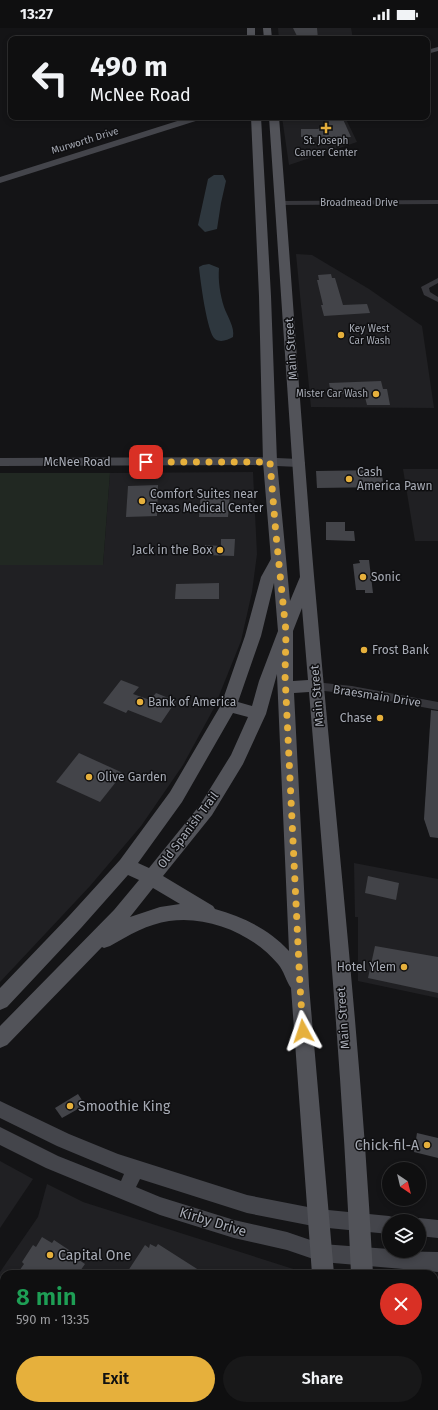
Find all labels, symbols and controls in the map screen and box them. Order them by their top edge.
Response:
text: 13:27 [20,5,53,23]
text: 490 m [90,50,168,83]
icon: left [24,52,76,104]
text: McNee Road [90,84,191,106]
marker: St. Joseph Cancer Center [320,122,332,134]
street label: Murworth Drive [50,125,120,157]
place label: St. Joseph Cancer Center [295,135,358,159]
street label: Broadmead Drive [320,197,398,209]
street label: Main Street [282,317,300,380]
place label: Key West Car Wash [349,323,390,347]
marker: Key West Car Wash [336,330,346,340]
place label: Mister Car Wash [296,388,368,400]
marker: Mister Car Wash [371,389,381,399]
pin [129,445,163,479]
icon: arrive [135,451,157,473]
street label: McNee Road [43,455,111,469]
place label: Cash America Pawn [357,465,432,493]
marker: Cash America Pawn [344,474,354,484]
place label: Comfort Suites near Texas Medical Center [150,487,264,515]
marker: Comfort Suites near Texas Medical Center [137,496,147,506]
place label: Jack in the Box [132,543,212,557]
marker: Jack in the Box [215,545,225,555]
place label: Sonic [371,570,401,584]
marker: Sonic [358,572,368,582]
place label: Frost Bank [372,643,430,657]
marker: Frost Bank [359,645,369,655]
street label: Main Street [307,664,327,728]
street label: Braesmain Drive [332,682,422,710]
place label: Bank of America [148,695,236,709]
marker: Bank of America [135,697,145,707]
place label: Chase [340,711,372,725]
marker: Chase [375,713,385,723]
place label: Olive Garden [97,770,167,784]
marker: Olive Garden [84,772,94,782]
street label: Old Spanish Trail [155,789,222,871]
place label: Hotel Ylem [337,960,396,974]
marker: Hotel Ylem [399,962,409,972]
street label: Main Street [334,986,352,1049]
position arrow [282,1010,324,1052]
place label: Smoothie King [78,1098,171,1115]
marker: Smoothie King [65,1101,75,1111]
place label: Chick-fil-A [355,1137,419,1154]
marker: Chick-fil-A [422,1140,432,1150]
north arrow [382,1162,426,1206]
map controls [382,1162,426,1258]
street label: Kirby Drive [177,1204,249,1240]
button: layers [382,1214,426,1258]
place label: Capital One [58,1247,131,1264]
marker: Capital One [45,1250,55,1260]
text: 8 min [16,1283,77,1311]
button: close [380,1283,422,1325]
text: 590 m · 13:35 [16,1312,89,1327]
button: Exit [16,1356,215,1402]
button: Share [223,1356,422,1402]

